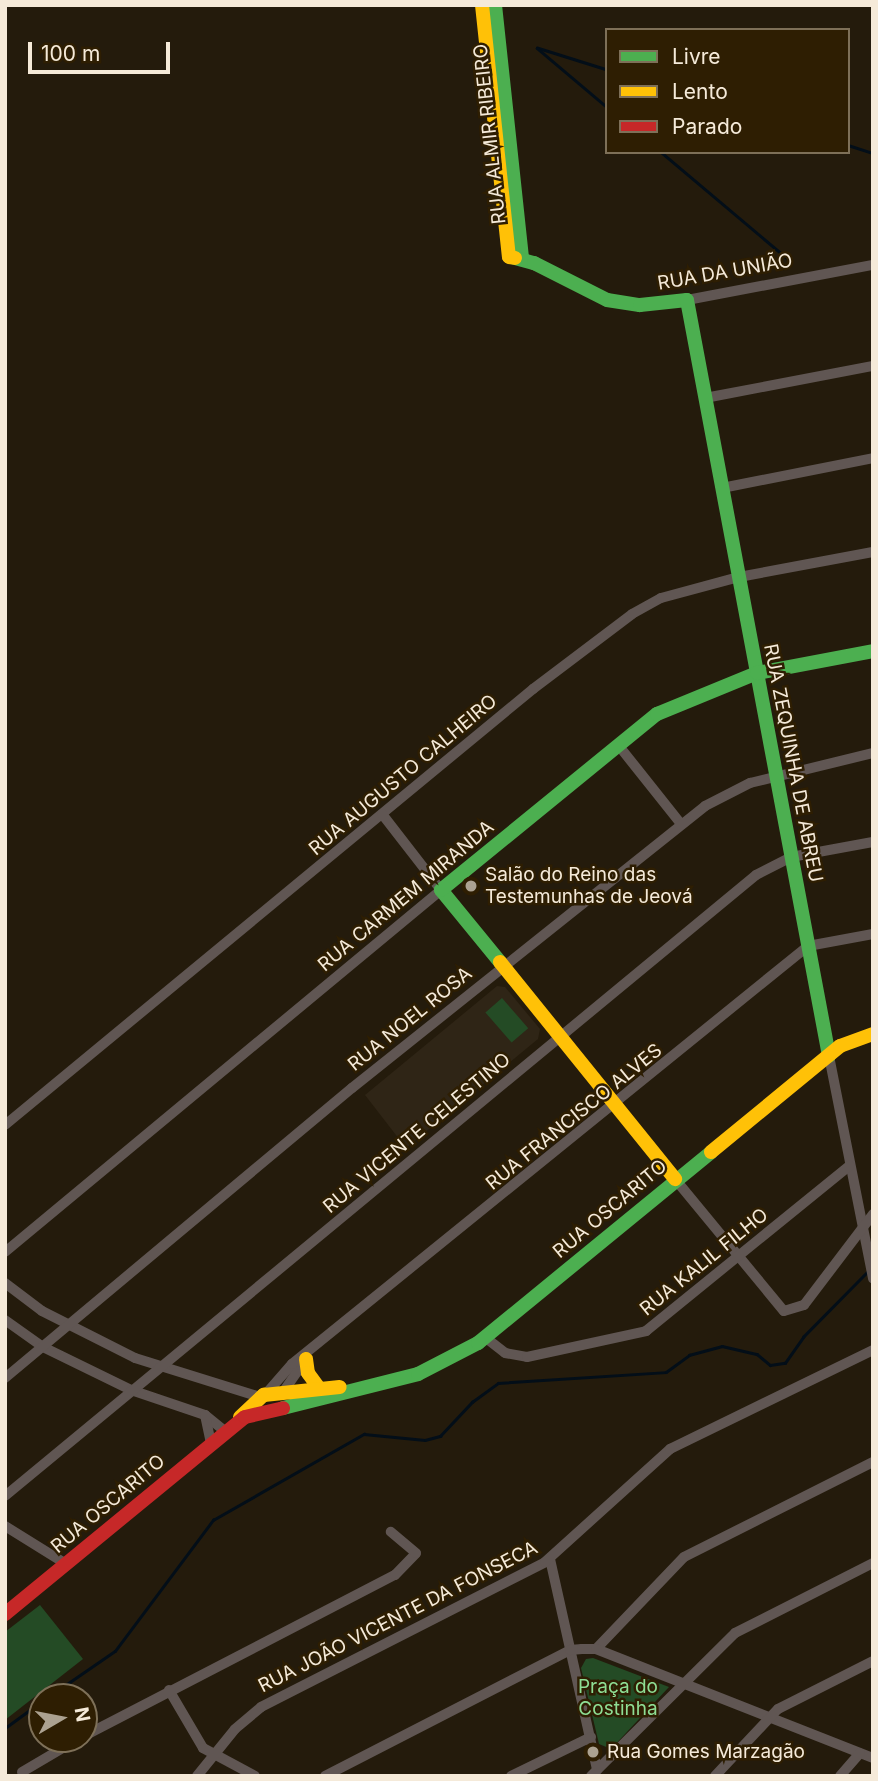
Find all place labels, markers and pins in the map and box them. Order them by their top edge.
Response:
place label: Salão do Reino das Testemunhas de Jeová [485,864,693,908]
marker: Salão do Reino das Testemunhas de Jeová [463,878,479,894]
place label: Rua Gomes Marzagão [607,1741,805,1763]
marker: Rua Gomes Marzagão [585,1744,601,1760]

